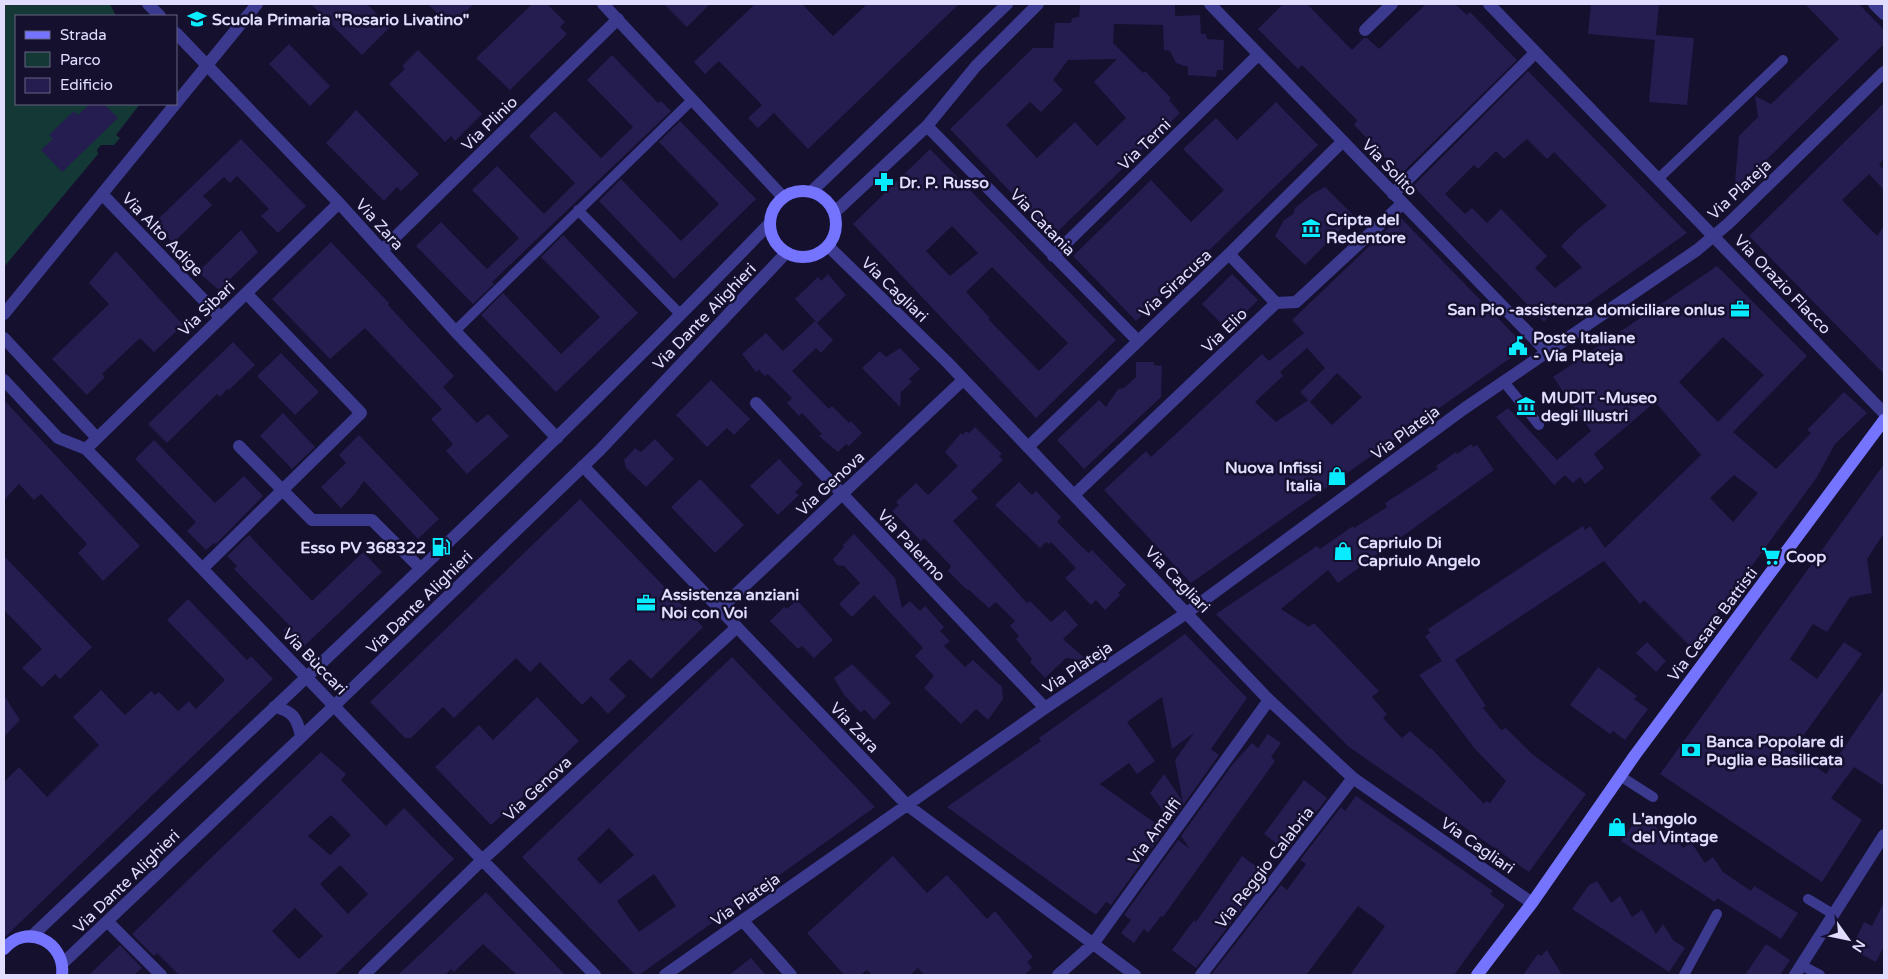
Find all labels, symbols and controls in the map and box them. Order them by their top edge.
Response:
school or university icon: Scuola Primaria "Rosario Livatino" [186,8,208,30]
place label: Scuola Primaria "Rosario Livatino" [212,10,469,30]
legend [15,15,178,105]
text: Strada [60,26,107,44]
text: Parco [60,51,101,69]
text: Edificio [60,76,113,94]
street label: Via Plinio [458,92,522,155]
street label: Via Terni [1114,115,1175,175]
street label: Via Solìto [1357,135,1421,200]
street label: Via Plateja [1704,155,1776,224]
pharmacy icon: Dr. P. Russo [873,171,895,193]
place label: Dr. P. Russo [899,173,989,193]
street label: Via Catania [1005,185,1079,261]
street label: Via Alto Adige [117,189,207,281]
street label: Via Zara [351,195,408,255]
place label: Cripta del Redentore [1326,210,1406,248]
museum icon: Cripta del Redentore [1300,217,1322,239]
street label: Via Orazio Flacco [1730,231,1835,339]
street label: Via Siracusa [1135,245,1216,322]
street label: Via Cagliari [857,253,932,327]
street label: Via Dante Alighieri [649,259,761,374]
street label: Via Sibari [174,277,239,341]
office icon: San Pio -assistenza domiciliare onlus [1729,298,1751,320]
place label: San Pio -assistenza domiciliare onlus [1447,300,1725,320]
street label: Via Elio [1198,304,1252,357]
place label: Poste Italiane - Via Plateja [1533,328,1635,366]
public building icon: Poste Italiane - Via Plateja [1507,335,1529,357]
place label: MUDIT -Museo degli Illustri [1541,388,1657,426]
museum icon: MUDIT -Museo degli Illustri [1515,395,1537,417]
street label: Via Plateja [1367,401,1444,464]
street label: Via Genova [792,447,869,520]
place label: Nuova Infissi Italia [1225,458,1322,496]
shop icon: Nuova Infissi Italia [1326,465,1348,487]
street label: Via Palermo [873,506,950,586]
place label: Capriulo Di Capriulo Angelo [1358,533,1481,571]
fuel station icon: Esso PV 368322 [430,536,452,558]
place label: Esso PV 368322 [300,538,426,558]
shop icon: Capriulo Di Capriulo Angelo [1332,540,1354,562]
street label: Via Cagliari [1140,542,1214,617]
supermarket icon: Coop [1760,545,1782,567]
street label: Via Dante Alighieri [362,547,477,659]
place label: Coop [1786,547,1826,567]
street label: Via Cesare Battisti [1663,564,1762,686]
place label: Assistenza anziani Noi con Voi [661,585,799,623]
office icon: Assistenza anziani Noi con Voi [635,592,657,614]
street label: Via Bùccari [278,624,351,699]
street label: Via Plateja [1039,637,1116,698]
street label: Via Zara [825,698,883,757]
place label: Banca Popolare di Puglia e Basilicata [1706,732,1844,770]
bank icon: Banca Popolare di Puglia e Basilicata [1680,739,1702,761]
street label: Via Genova [499,752,576,825]
street label: Via Amalfi [1124,794,1186,869]
street label: Via Reggio Calabria [1211,803,1319,932]
place label: L'angolo del Vintage [1632,809,1718,847]
street label: Via Cagliari [1437,813,1518,878]
shop icon: L'angolo del Vintage [1606,816,1628,838]
street label: Via Dante Alighieri [69,826,184,938]
street label: Via Plateja [707,869,784,931]
north arrow [1823,914,1873,964]
text: N [1848,936,1869,955]

